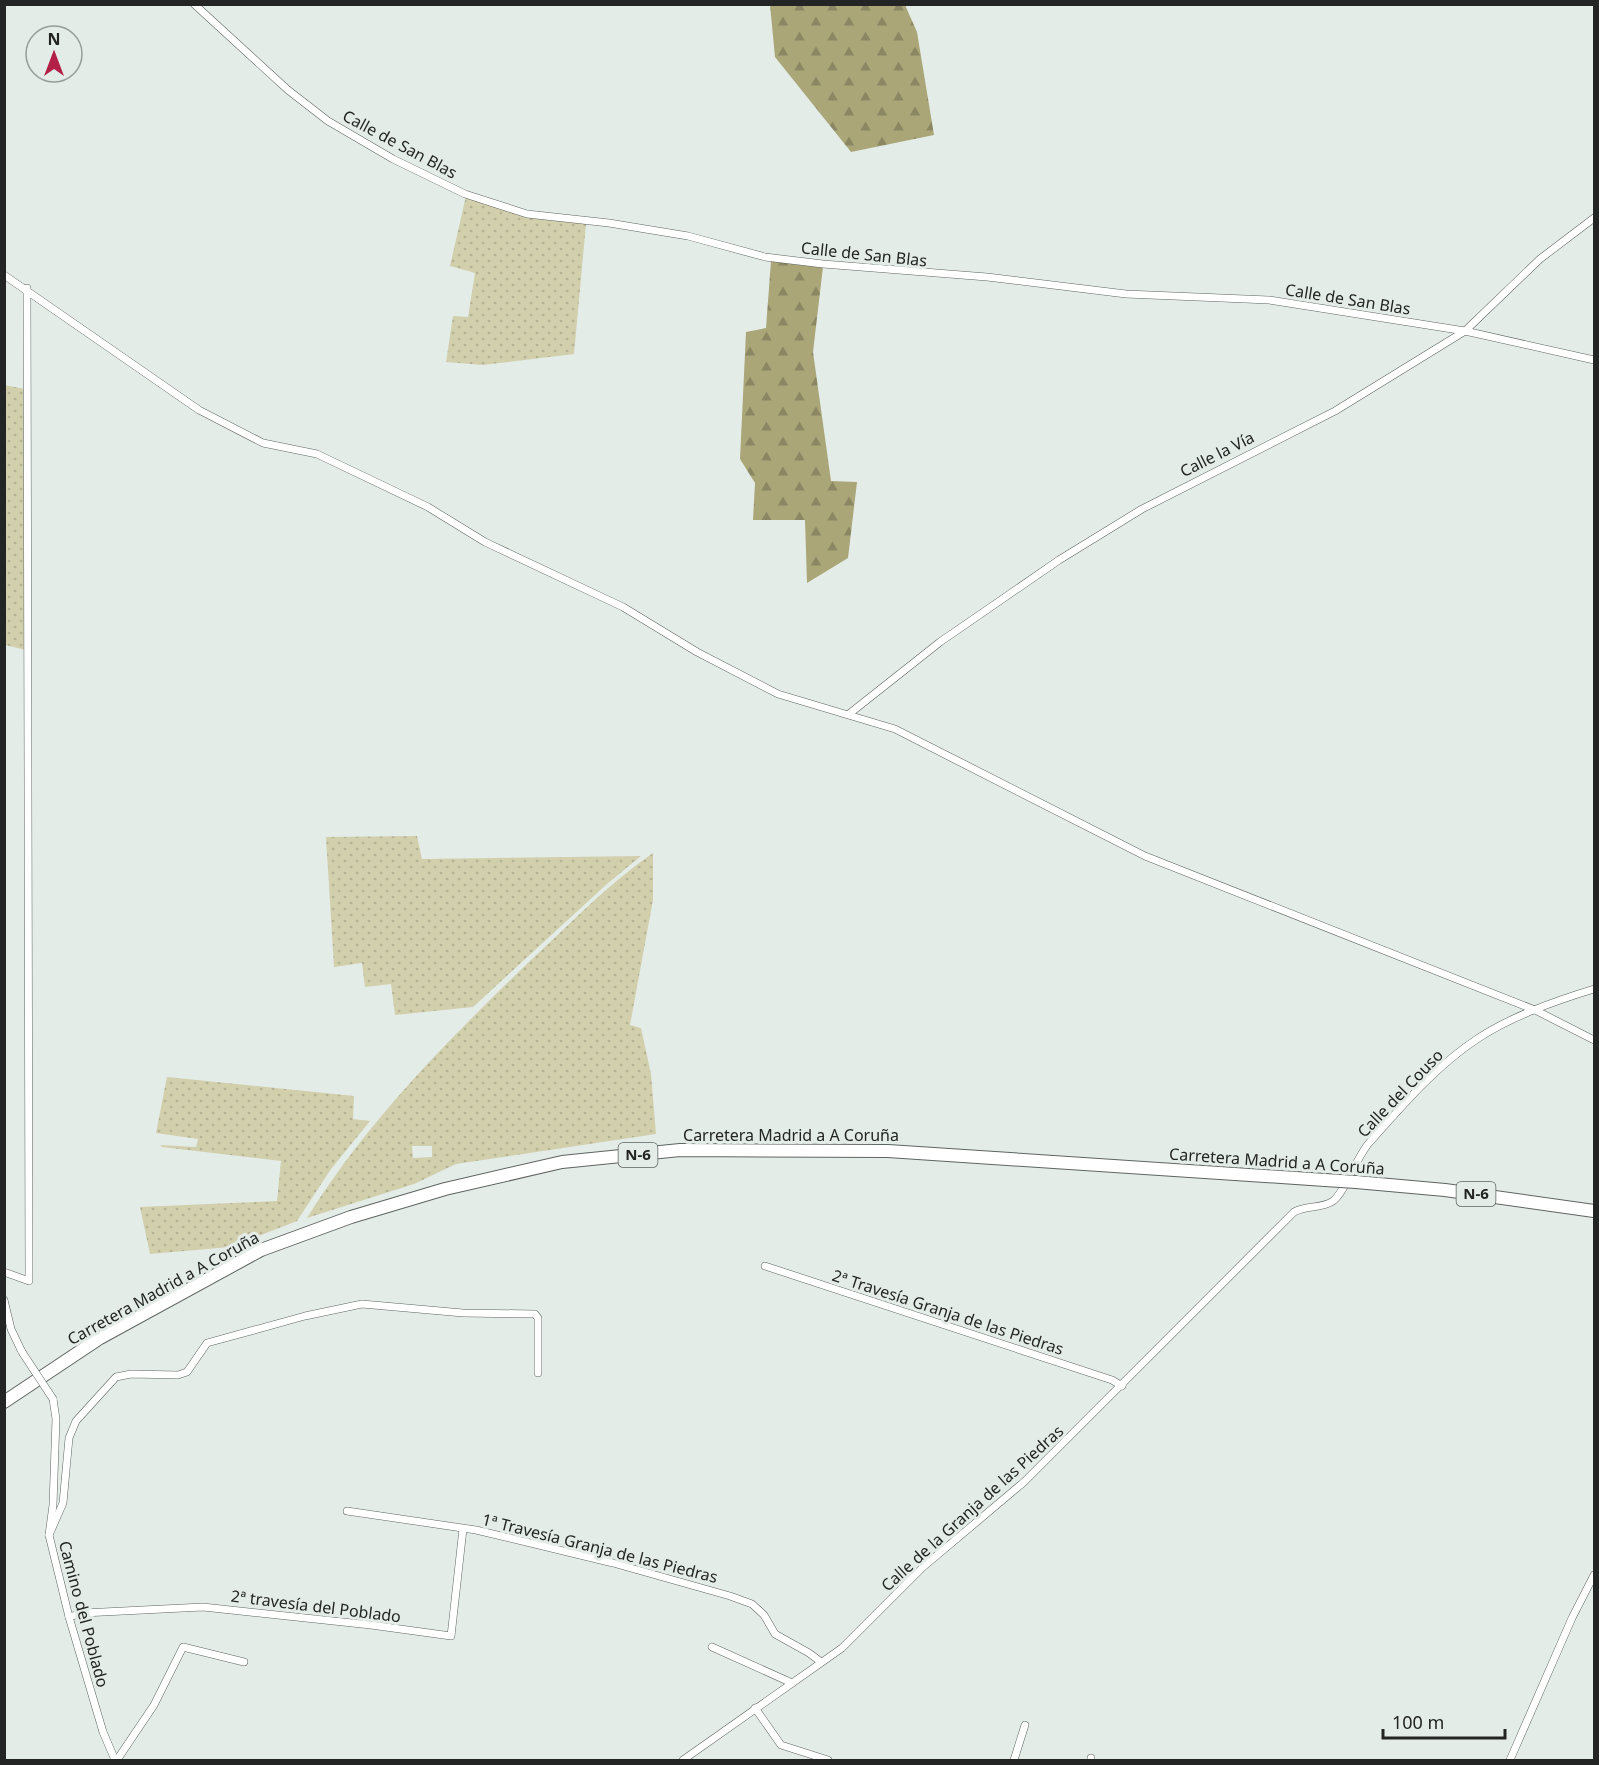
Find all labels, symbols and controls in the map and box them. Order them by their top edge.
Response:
north arrow [24,24,84,84]
text: N [47,28,61,50]
street label: Calle de San Blas [339,105,461,183]
street label: Calle de San Blas [800,236,928,272]
street label: Calle de San Blas [1284,278,1412,320]
street label: Calle la Vía [1176,426,1258,482]
street label: Calle del Couso [1352,1044,1448,1142]
street label: Carretera Madrid a A Coruña [683,1124,899,1146]
street label: Carretera Madrid a A Coruña [1169,1142,1385,1180]
road number: N-6 [618,1143,658,1167]
road number: N-6 [1456,1182,1496,1206]
street label: Carretera Madrid a A Coruña [63,1226,263,1350]
street label: 2ª Travesía Granja de las Piedras [829,1264,1067,1360]
street label: Calle de la Granja de las Piedras [876,1420,1068,1596]
street label: 1ª Travesía Granja de las Piedras [480,1508,720,1588]
street label: Camino del Poblado [54,1538,114,1690]
street label: 2ª travesía del Poblado [230,1585,402,1627]
scale bar [1383,1702,1504,1740]
text: 100 m [1392,1710,1444,1734]

